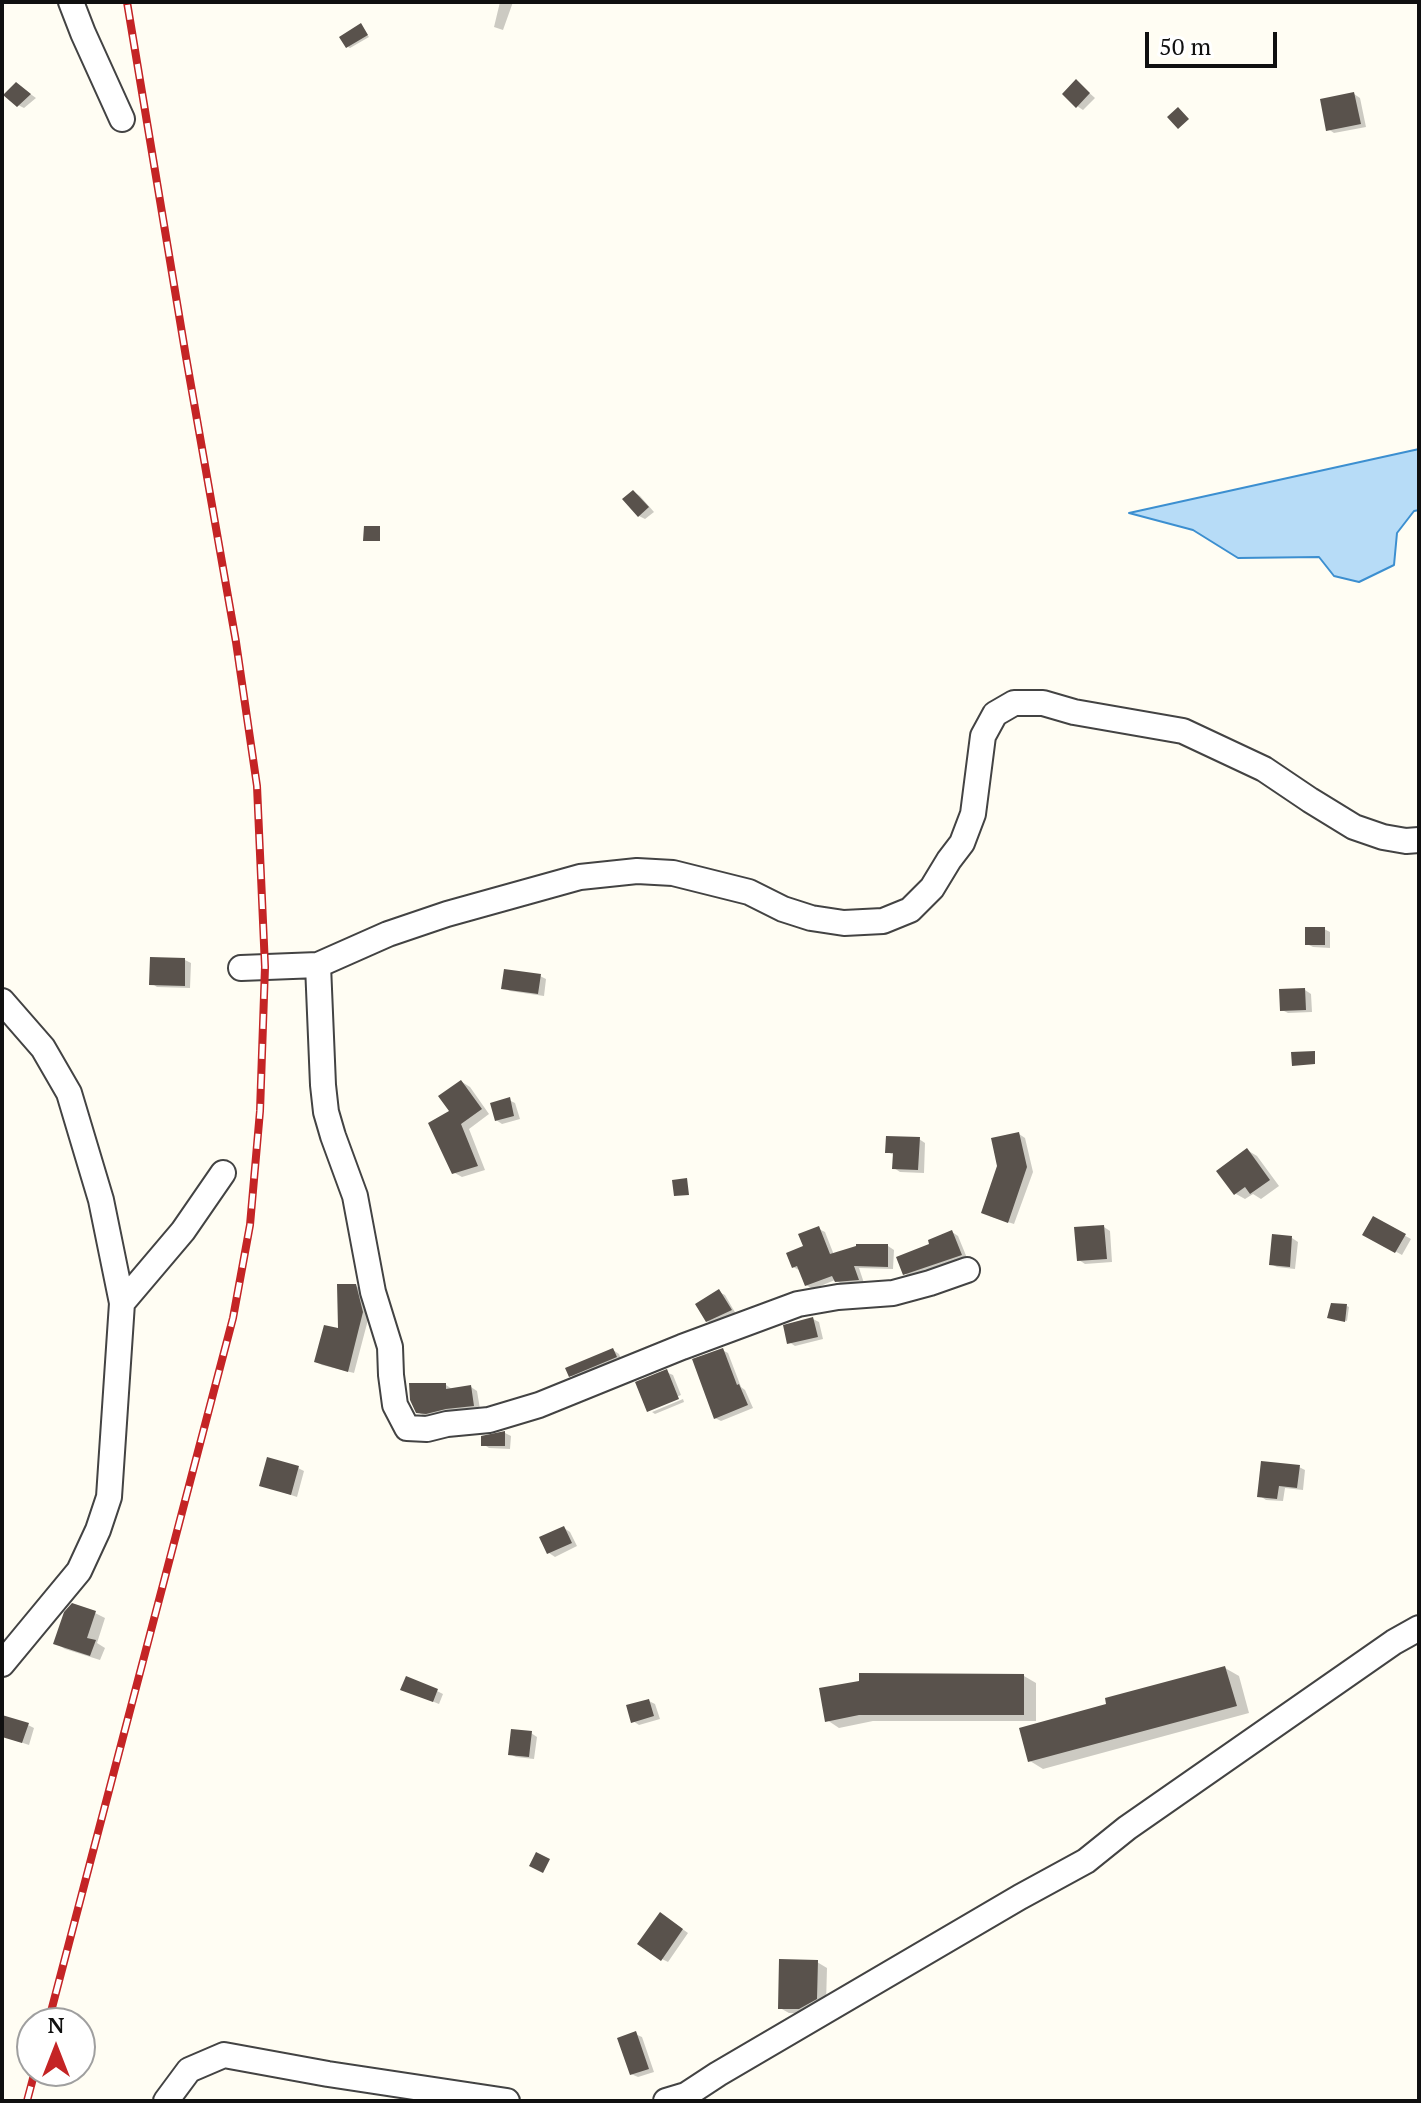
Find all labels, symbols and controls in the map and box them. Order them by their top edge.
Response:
scale bar [1149,16,1281,66]
text: 50 m [1159,30,1211,62]
north arrow [16,2007,96,2087]
text: N [48,2010,64,2039]

